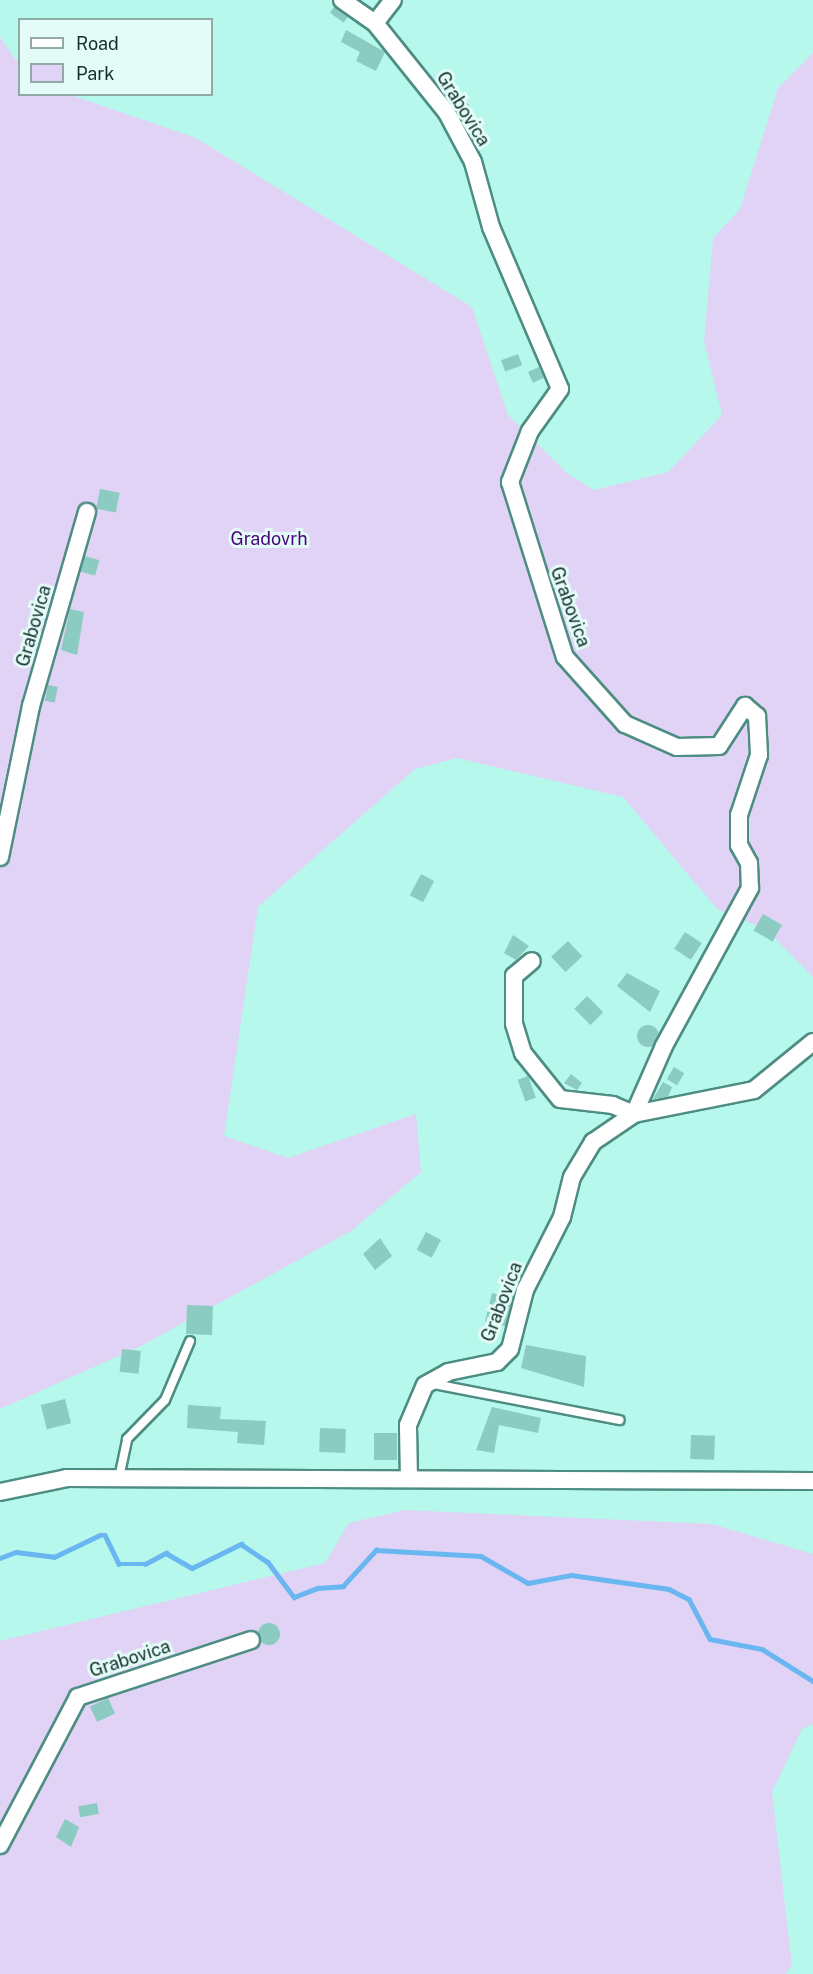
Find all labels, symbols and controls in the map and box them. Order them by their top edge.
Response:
legend [18,18,213,96]
text: Road [76,33,119,54]
text: Park [76,63,114,84]
street label: Grabovica [432,68,494,150]
park label: Gradovrh [230,528,308,550]
street label: Grabovica [546,564,594,650]
street label: Grabovica [12,583,56,669]
street label: Grabovica [477,1259,527,1345]
street label: Grabovica [87,1636,173,1682]

